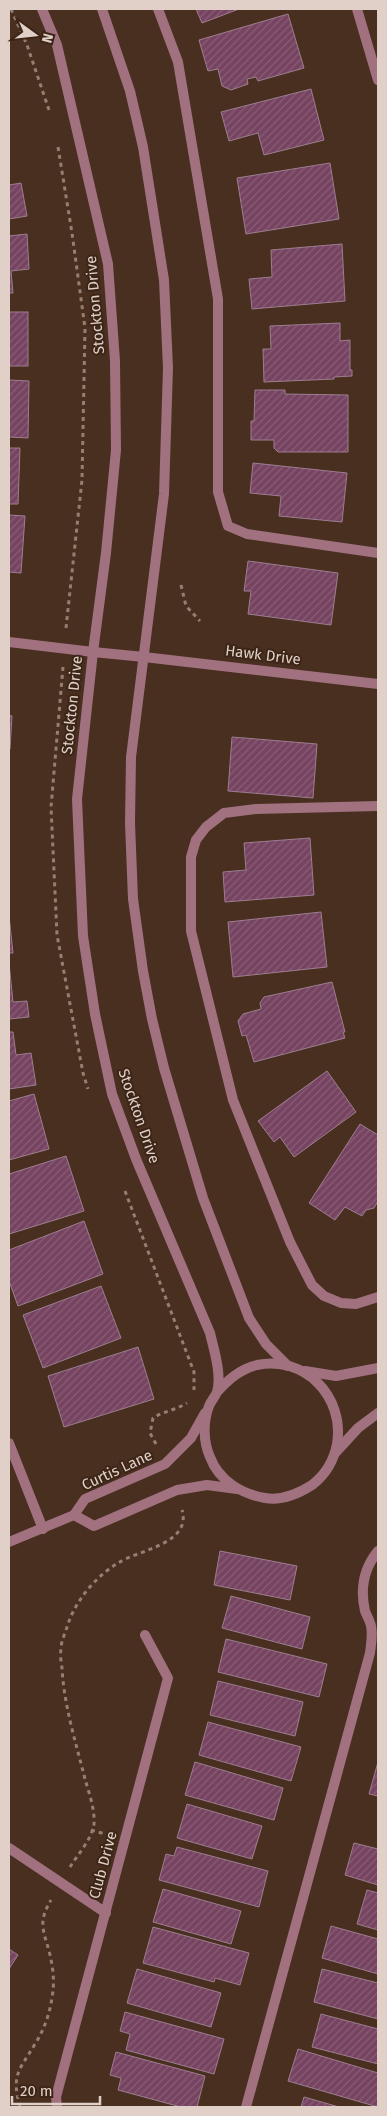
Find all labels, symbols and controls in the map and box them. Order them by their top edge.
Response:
north arrow [10,10,60,60]
text: N [38,32,56,45]
street label: Stockton Drive [82,255,108,355]
street label: Hawk Drive [224,641,302,669]
street label: Stockton Drive [58,655,86,755]
street label: Stockton Drive [114,1066,164,1166]
street label: Curtis Lane [79,1446,155,1494]
street label: Club Drive [85,1829,121,1901]
scale bar [12,2074,100,2106]
text: 20 m [20,2082,53,2100]

